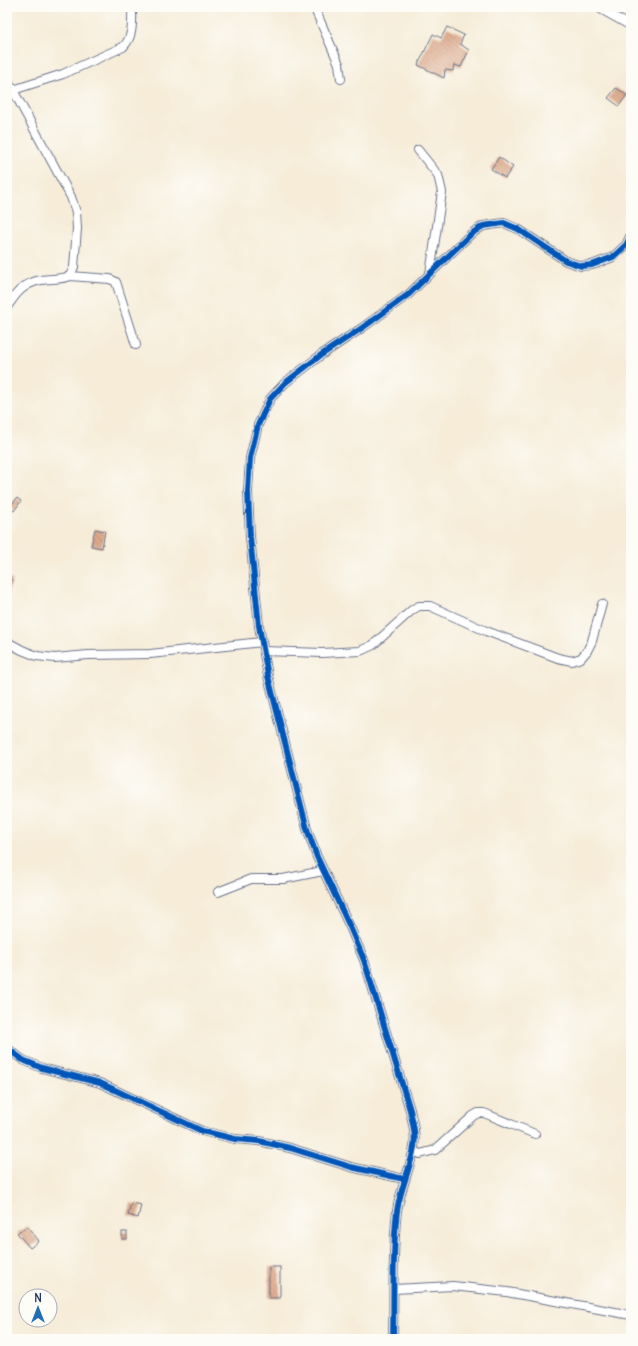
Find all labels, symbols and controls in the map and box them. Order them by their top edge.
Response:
north arrow [18,1288,58,1328]
text: N [34,1291,42,1305]

